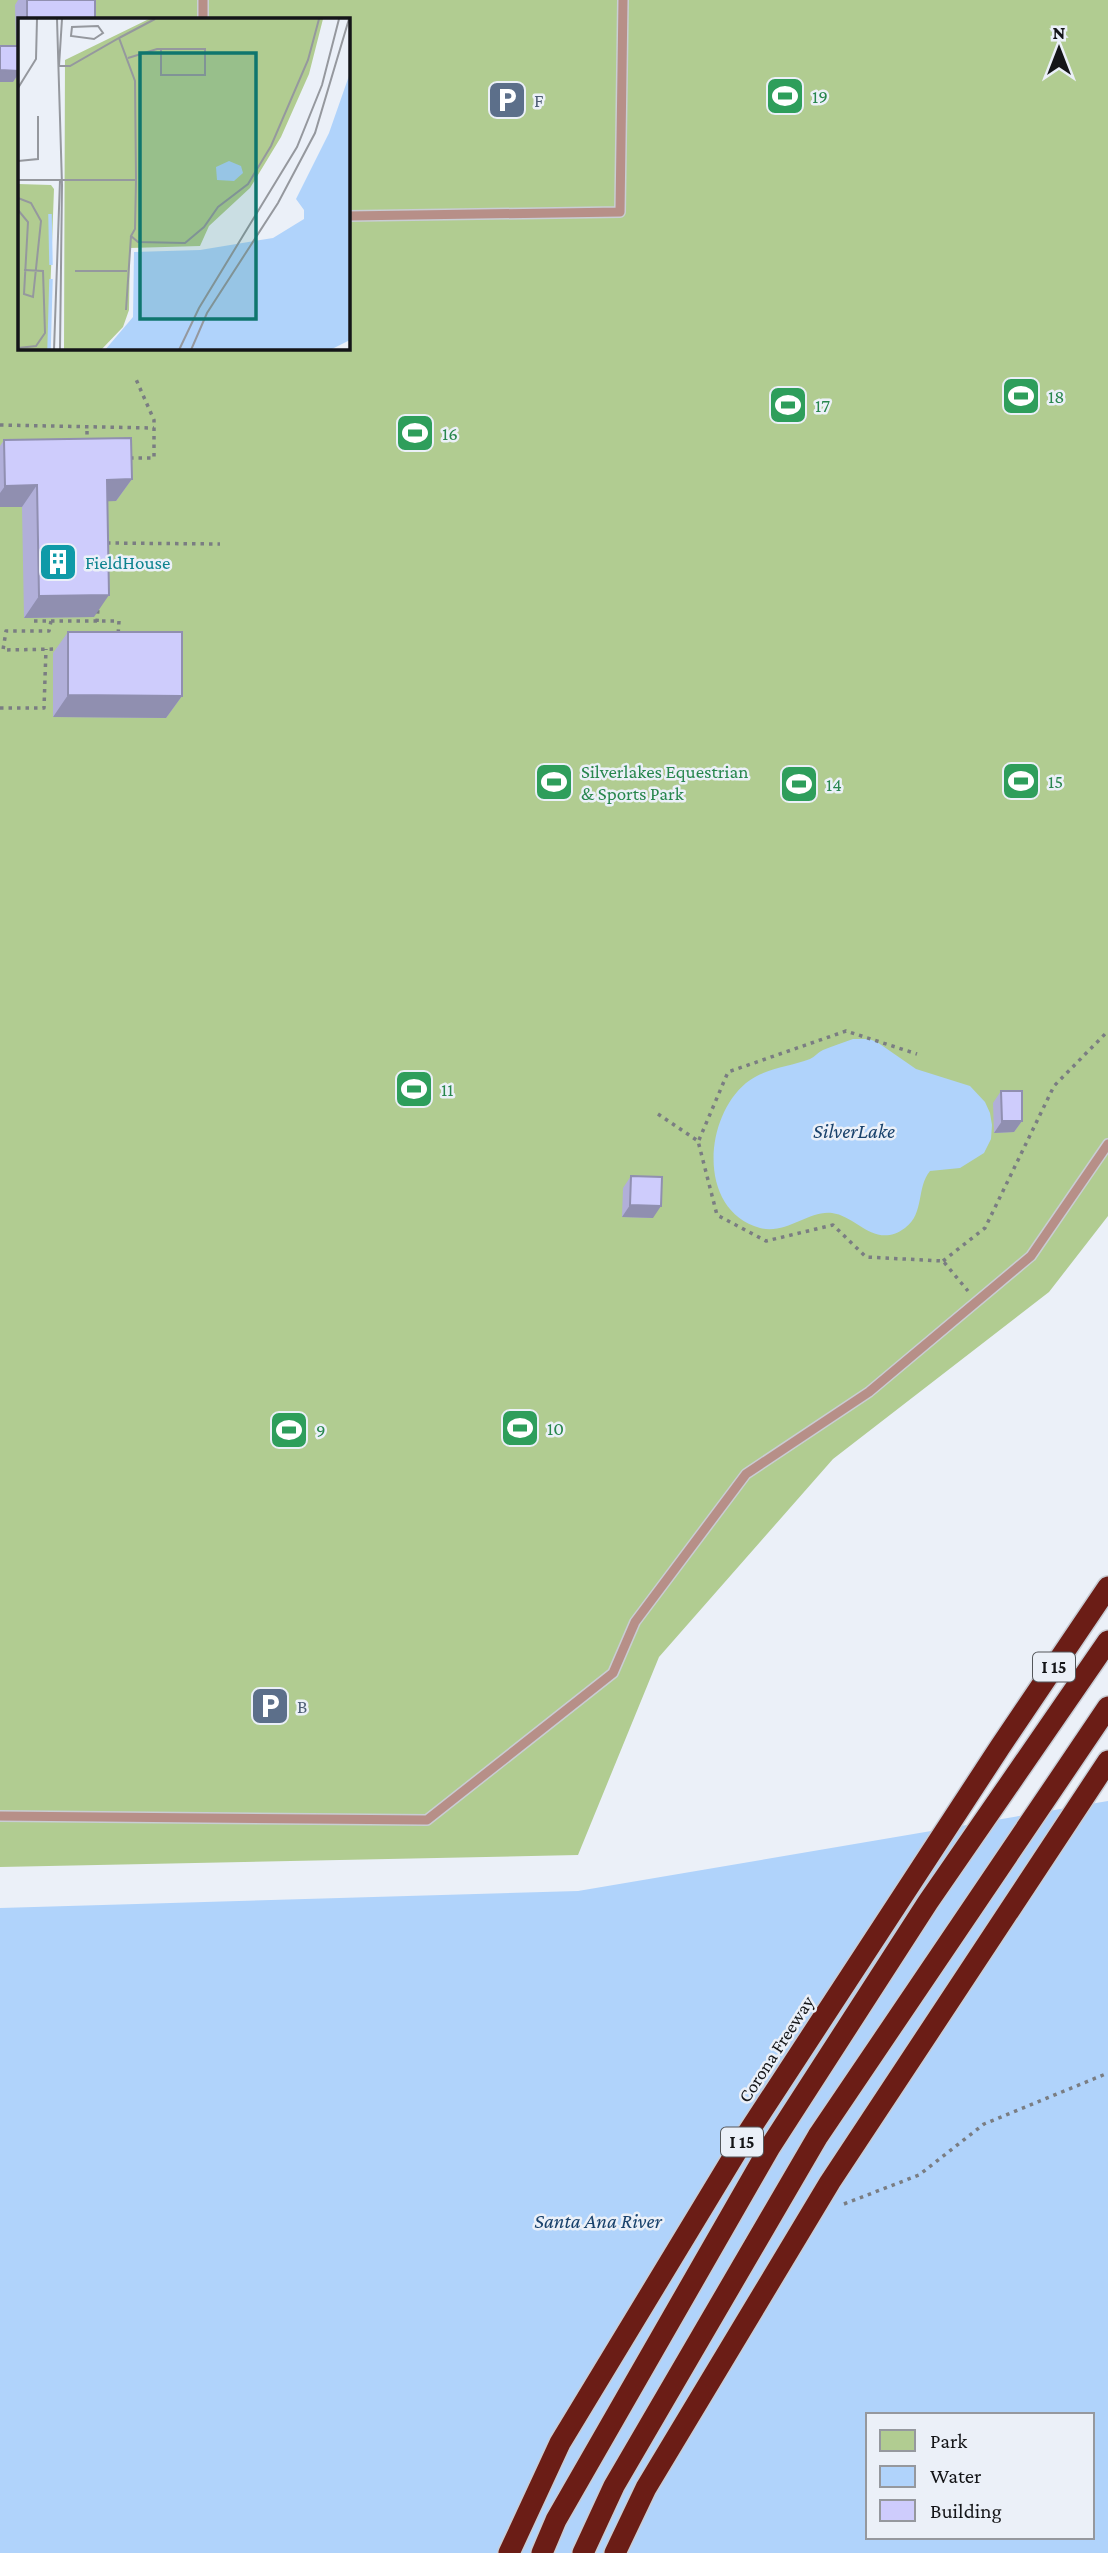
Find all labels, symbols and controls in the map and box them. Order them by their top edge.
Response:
north arrow [1024,14,1094,84]
inset map [18,18,350,350]
text: N [1053,22,1066,43]
sports icon: 19 [764,75,806,117]
parking icon: F [486,79,528,121]
place label: 19 [812,86,828,107]
place label: F [534,90,544,111]
sports icon: 18 [1000,375,1042,417]
sports icon: 17 [767,384,809,426]
place label: 18 [1048,386,1065,407]
place label: 17 [815,395,830,416]
sports icon: 16 [394,412,436,454]
place label: 16 [442,423,458,444]
building icon: FieldHouse [37,541,79,583]
place label: FieldHouse [85,552,170,573]
sports icon: 15 [1000,760,1042,802]
sports icon: Silverlakes Equestrian & Sports Park [533,761,575,803]
place label: Silverlakes Equestrian & Sports Park [581,761,748,804]
sports icon: 14 [778,763,820,805]
place label: 15 [1048,771,1063,792]
place label: 14 [826,774,842,795]
sports icon: 11 [393,1068,435,1110]
place label: 11 [441,1079,454,1100]
water label: SilverLake [813,1119,895,1143]
sports icon: 10 [499,1407,541,1449]
sports icon: 9 [268,1409,310,1451]
place label: 10 [547,1418,564,1439]
place label: 9 [316,1420,326,1441]
road number: I 15 [1033,1652,1075,1682]
parking icon: B [249,1685,291,1727]
place label: B [297,1696,307,1717]
street label: Corona Freeway [734,1992,818,2106]
road number: I 15 [721,2128,763,2156]
water label: Santa Ana River [534,2209,663,2233]
legend [866,2413,1094,2539]
text: Park [930,2429,967,2453]
text: Water [930,2464,982,2488]
text: Building [930,2499,1002,2523]

